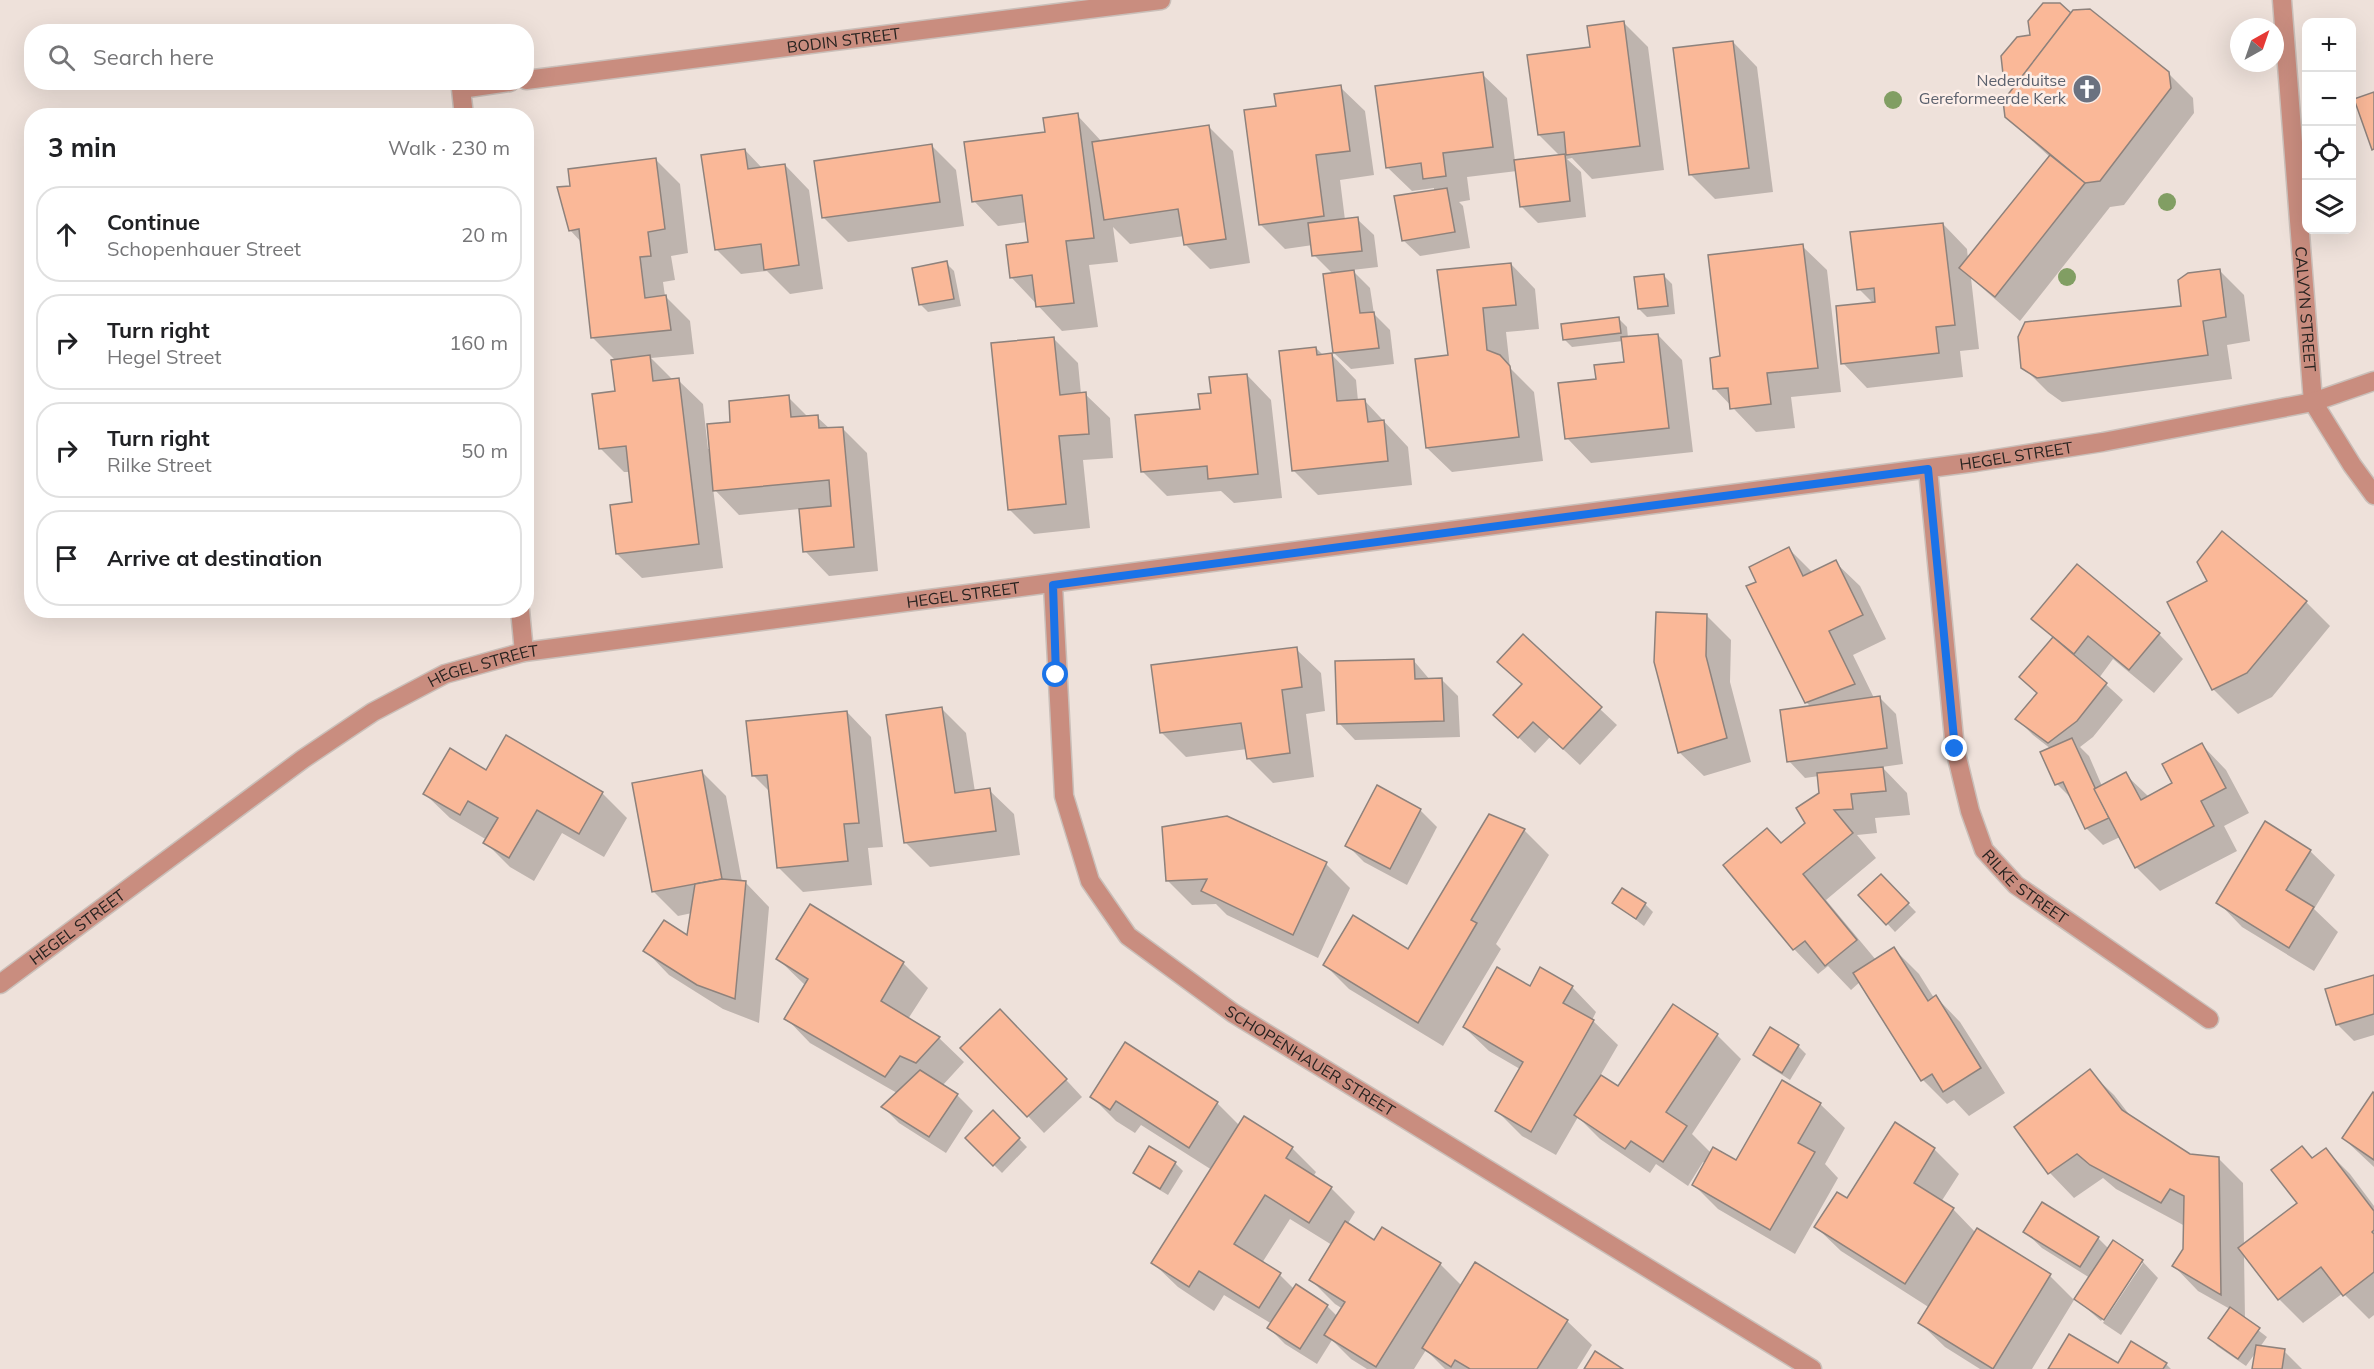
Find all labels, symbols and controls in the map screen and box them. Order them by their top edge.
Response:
north arrow [2230,18,2284,72]
map controls [2302,18,2356,234]
button: + [2302,18,2356,72]
street label: BODIN STREET [786,23,902,57]
search box [24,24,534,90]
icon: search [45,41,78,74]
text: Search here [93,43,214,71]
place label: Nederduitse Gereformeerde Kerk [1919,70,2067,108]
button: − [2302,72,2356,126]
church icon: Nederduitse Gereformeerde Kerk [2071,73,2103,105]
button: locate [2302,126,2356,180]
text: 3 min [48,131,117,164]
text: Walk · 230 m [388,135,510,160]
button: layers [2302,180,2356,234]
text: Continue [107,208,200,236]
icon: ahead [50,218,83,251]
text: 20 m [461,222,508,247]
text: Schopenhauer Street [107,236,301,261]
street label: CALVYN STREET [2291,246,2321,373]
text: Turn right [107,316,210,344]
icon: right [50,326,83,359]
text: 160 m [449,330,508,355]
text: Hegel Street [107,344,221,369]
text: Turn right [107,424,210,452]
icon: right [50,434,83,467]
street label: HEGEL STREET [1958,437,2074,474]
text: 50 m [461,438,508,463]
text: Rilke Street [107,452,212,477]
icon: arrive [50,542,83,575]
text: Arrive at destination [107,544,322,572]
street label: HEGEL STREET [905,577,1021,612]
street label: HEGEL STREET [424,640,540,691]
route start [1042,661,1068,687]
route end [1941,735,1967,761]
street label: RILKE STREET [1978,845,2072,928]
street label: HEGEL STREET [25,884,129,969]
street label: SCHOPENHAUER STREET [1221,1001,1400,1121]

